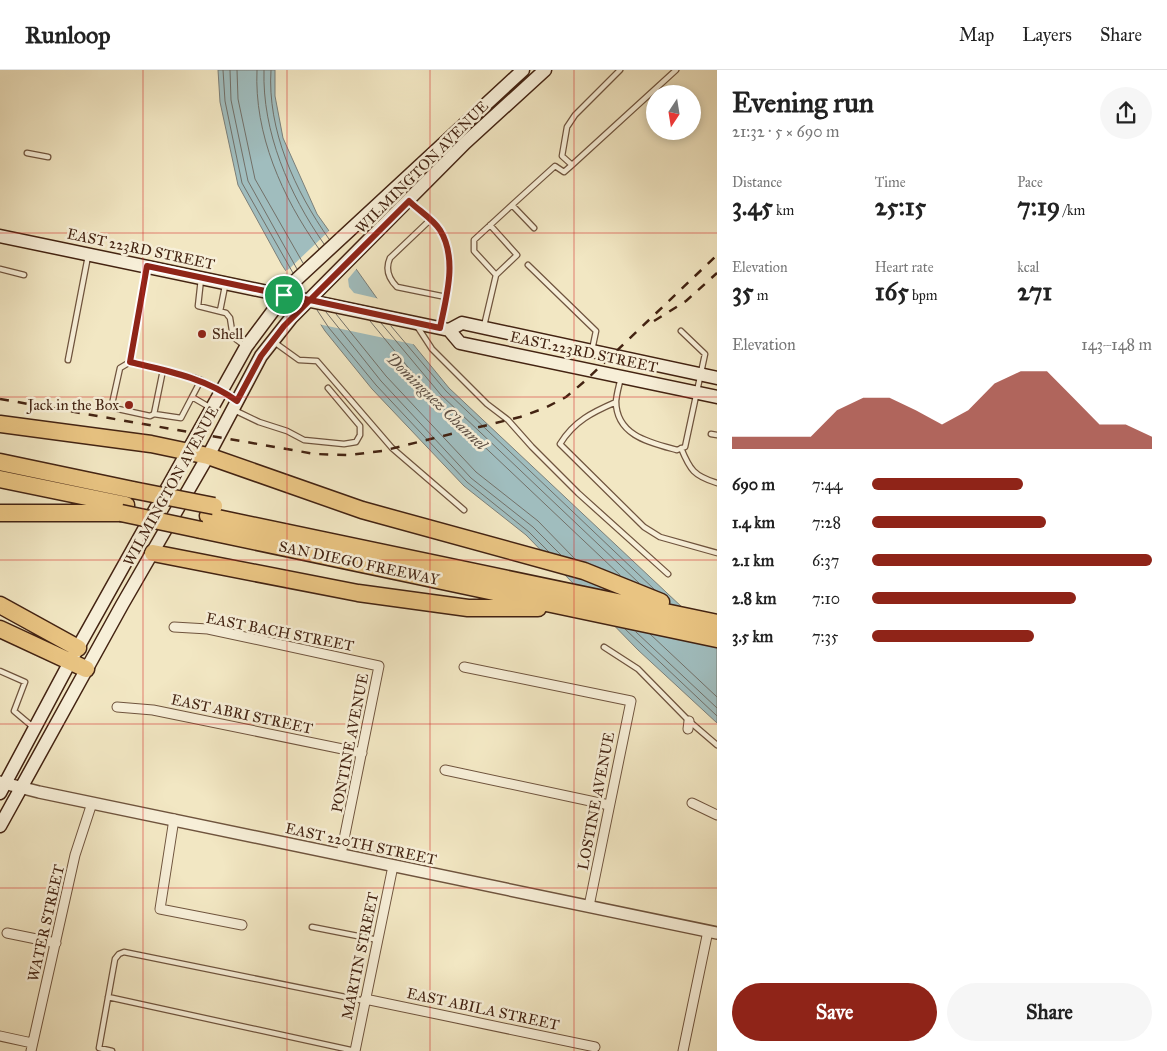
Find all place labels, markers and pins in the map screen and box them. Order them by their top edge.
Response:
pin [263,274,305,316]
place label: Shell [212,325,244,343]
marker: Shell [196,328,208,340]
place label: Jack in the Box [26,396,119,415]
marker: Jack in the Box [123,399,135,411]

